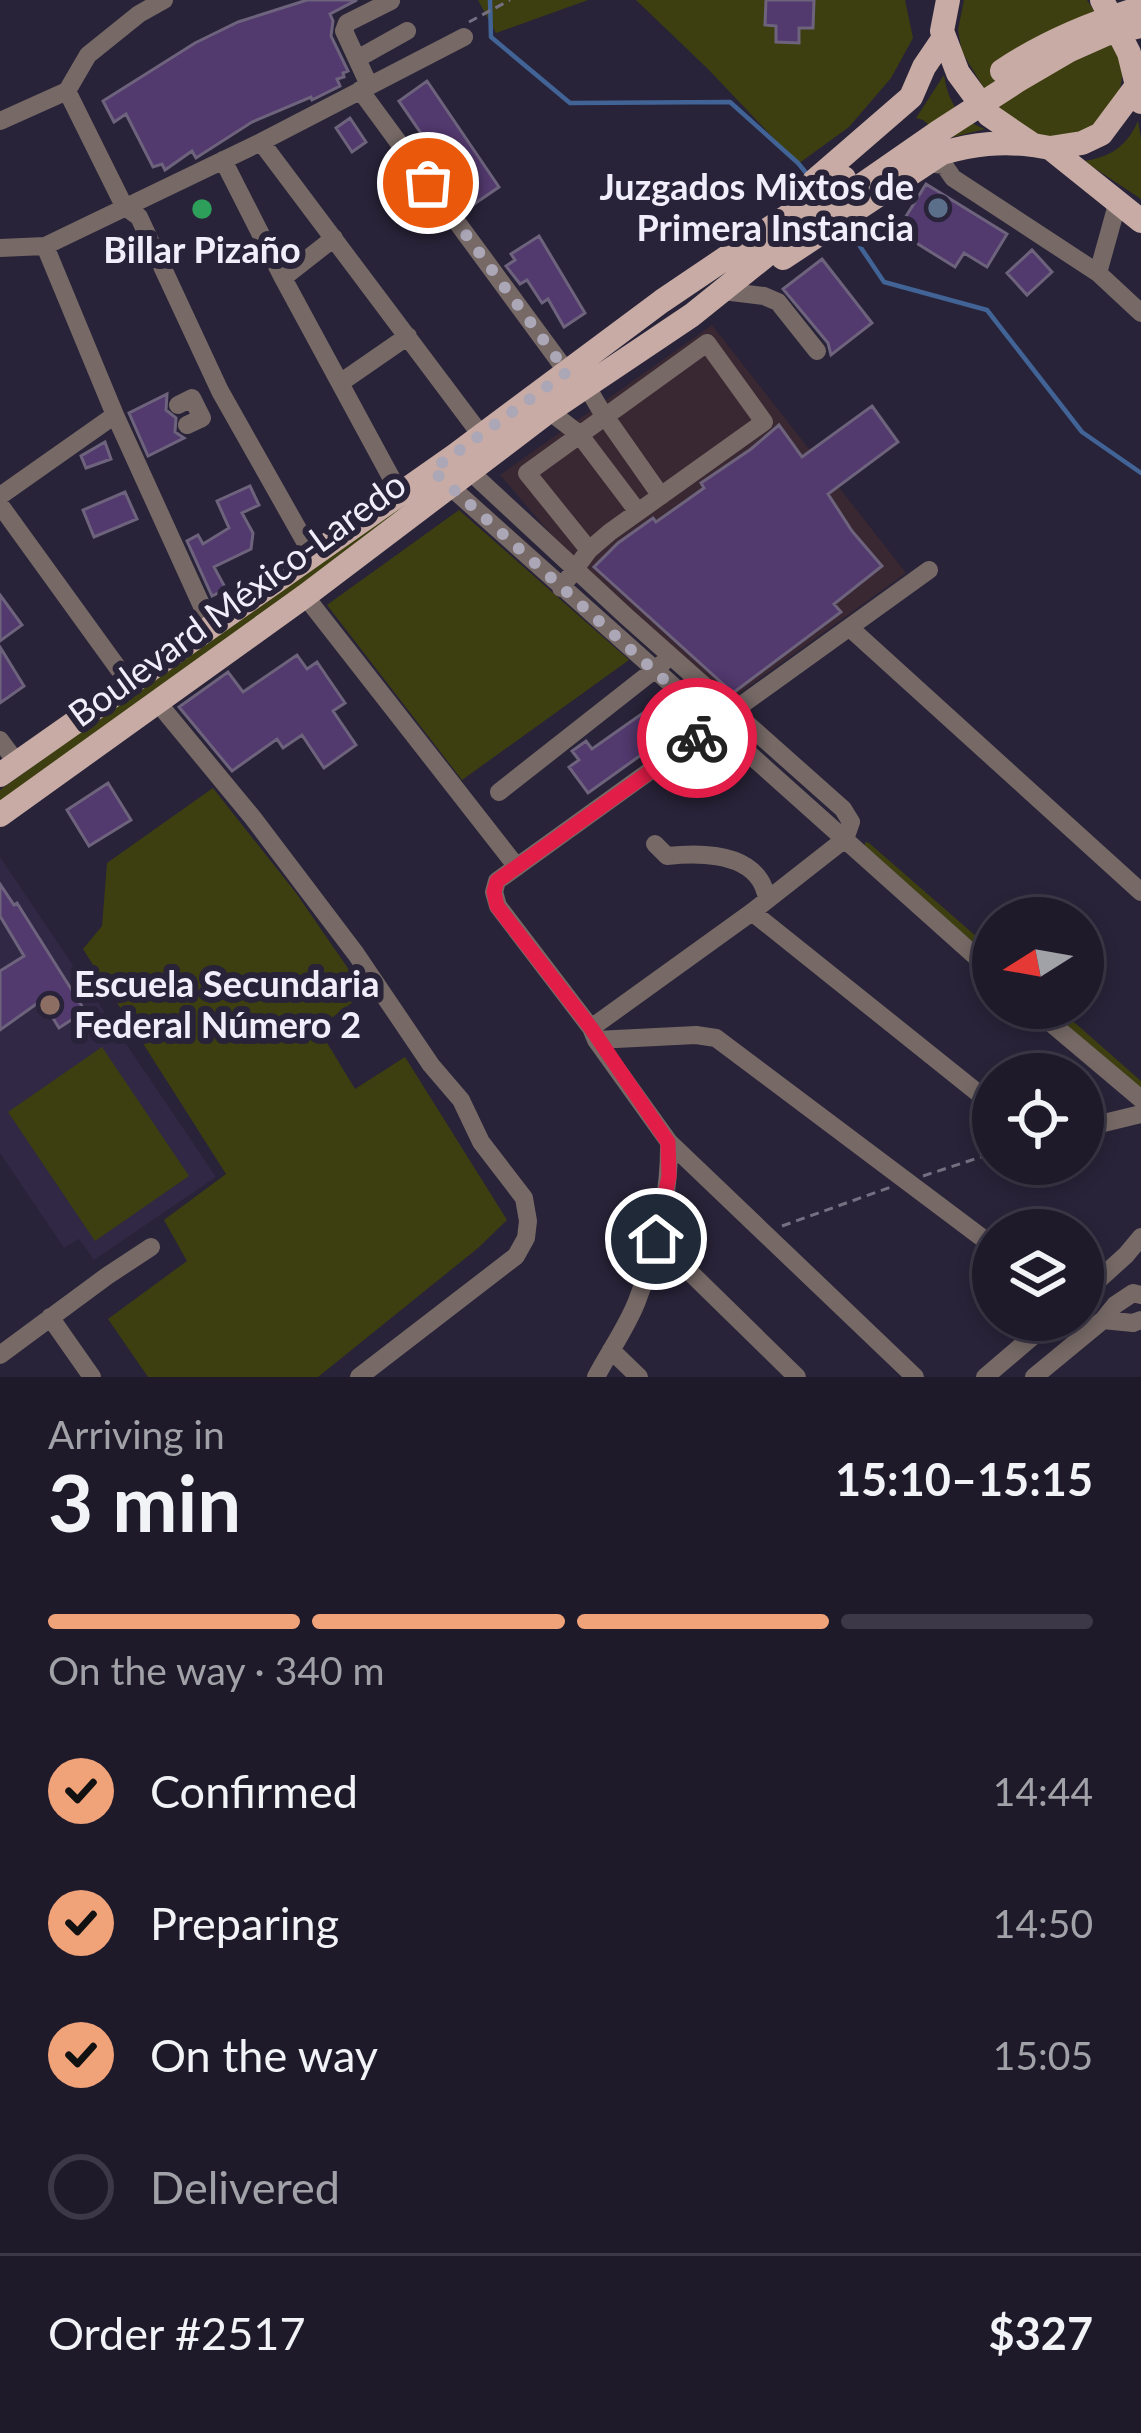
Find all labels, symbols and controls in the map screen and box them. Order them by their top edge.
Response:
pin [377,132,479,234]
icon: bag [395,150,461,216]
place label: Juzgados Mixtos de Primera Instancia [599,164,914,249]
marker: Juzgados Mixtos de Primera Instancia [925,195,951,221]
marker: Billar Pizaño [189,196,215,222]
place label: Billar Pizaño [103,227,301,271]
street label: Boulevard México-Laredo [59,461,413,735]
courier [637,678,757,798]
icon: bike [664,705,730,771]
north arrow [972,897,1104,1029]
map controls [972,897,1104,1341]
place label: Escuela Secundaria Federal Número 2 [74,961,380,1046]
marker: Escuela Secundaria Federal Número 2 [37,992,63,1018]
button: locate [972,1053,1104,1185]
pin [605,1188,707,1290]
icon: home [623,1206,689,1272]
button: layers [972,1209,1104,1341]
text: Arriving in [48,1411,225,1457]
text: 15:10–15:15 [835,1452,1093,1506]
text: 3 min [48,1455,241,1549]
text: On the way · 340 m [48,1647,385,1693]
icon: check [48,1758,114,1824]
text: Confirmed [150,1764,358,1818]
text: 14:44 [993,1768,1093,1814]
icon: check [48,1890,114,1956]
text: Preparing [150,1896,339,1950]
text: 14:50 [993,1900,1093,1946]
icon: check [48,2022,114,2088]
text: On the way [150,2028,378,2082]
text: 15:05 [993,2032,1093,2078]
text: Delivered [150,2160,340,2214]
text: Order #2517 [48,2306,306,2360]
text: $327 [989,2306,1093,2360]

